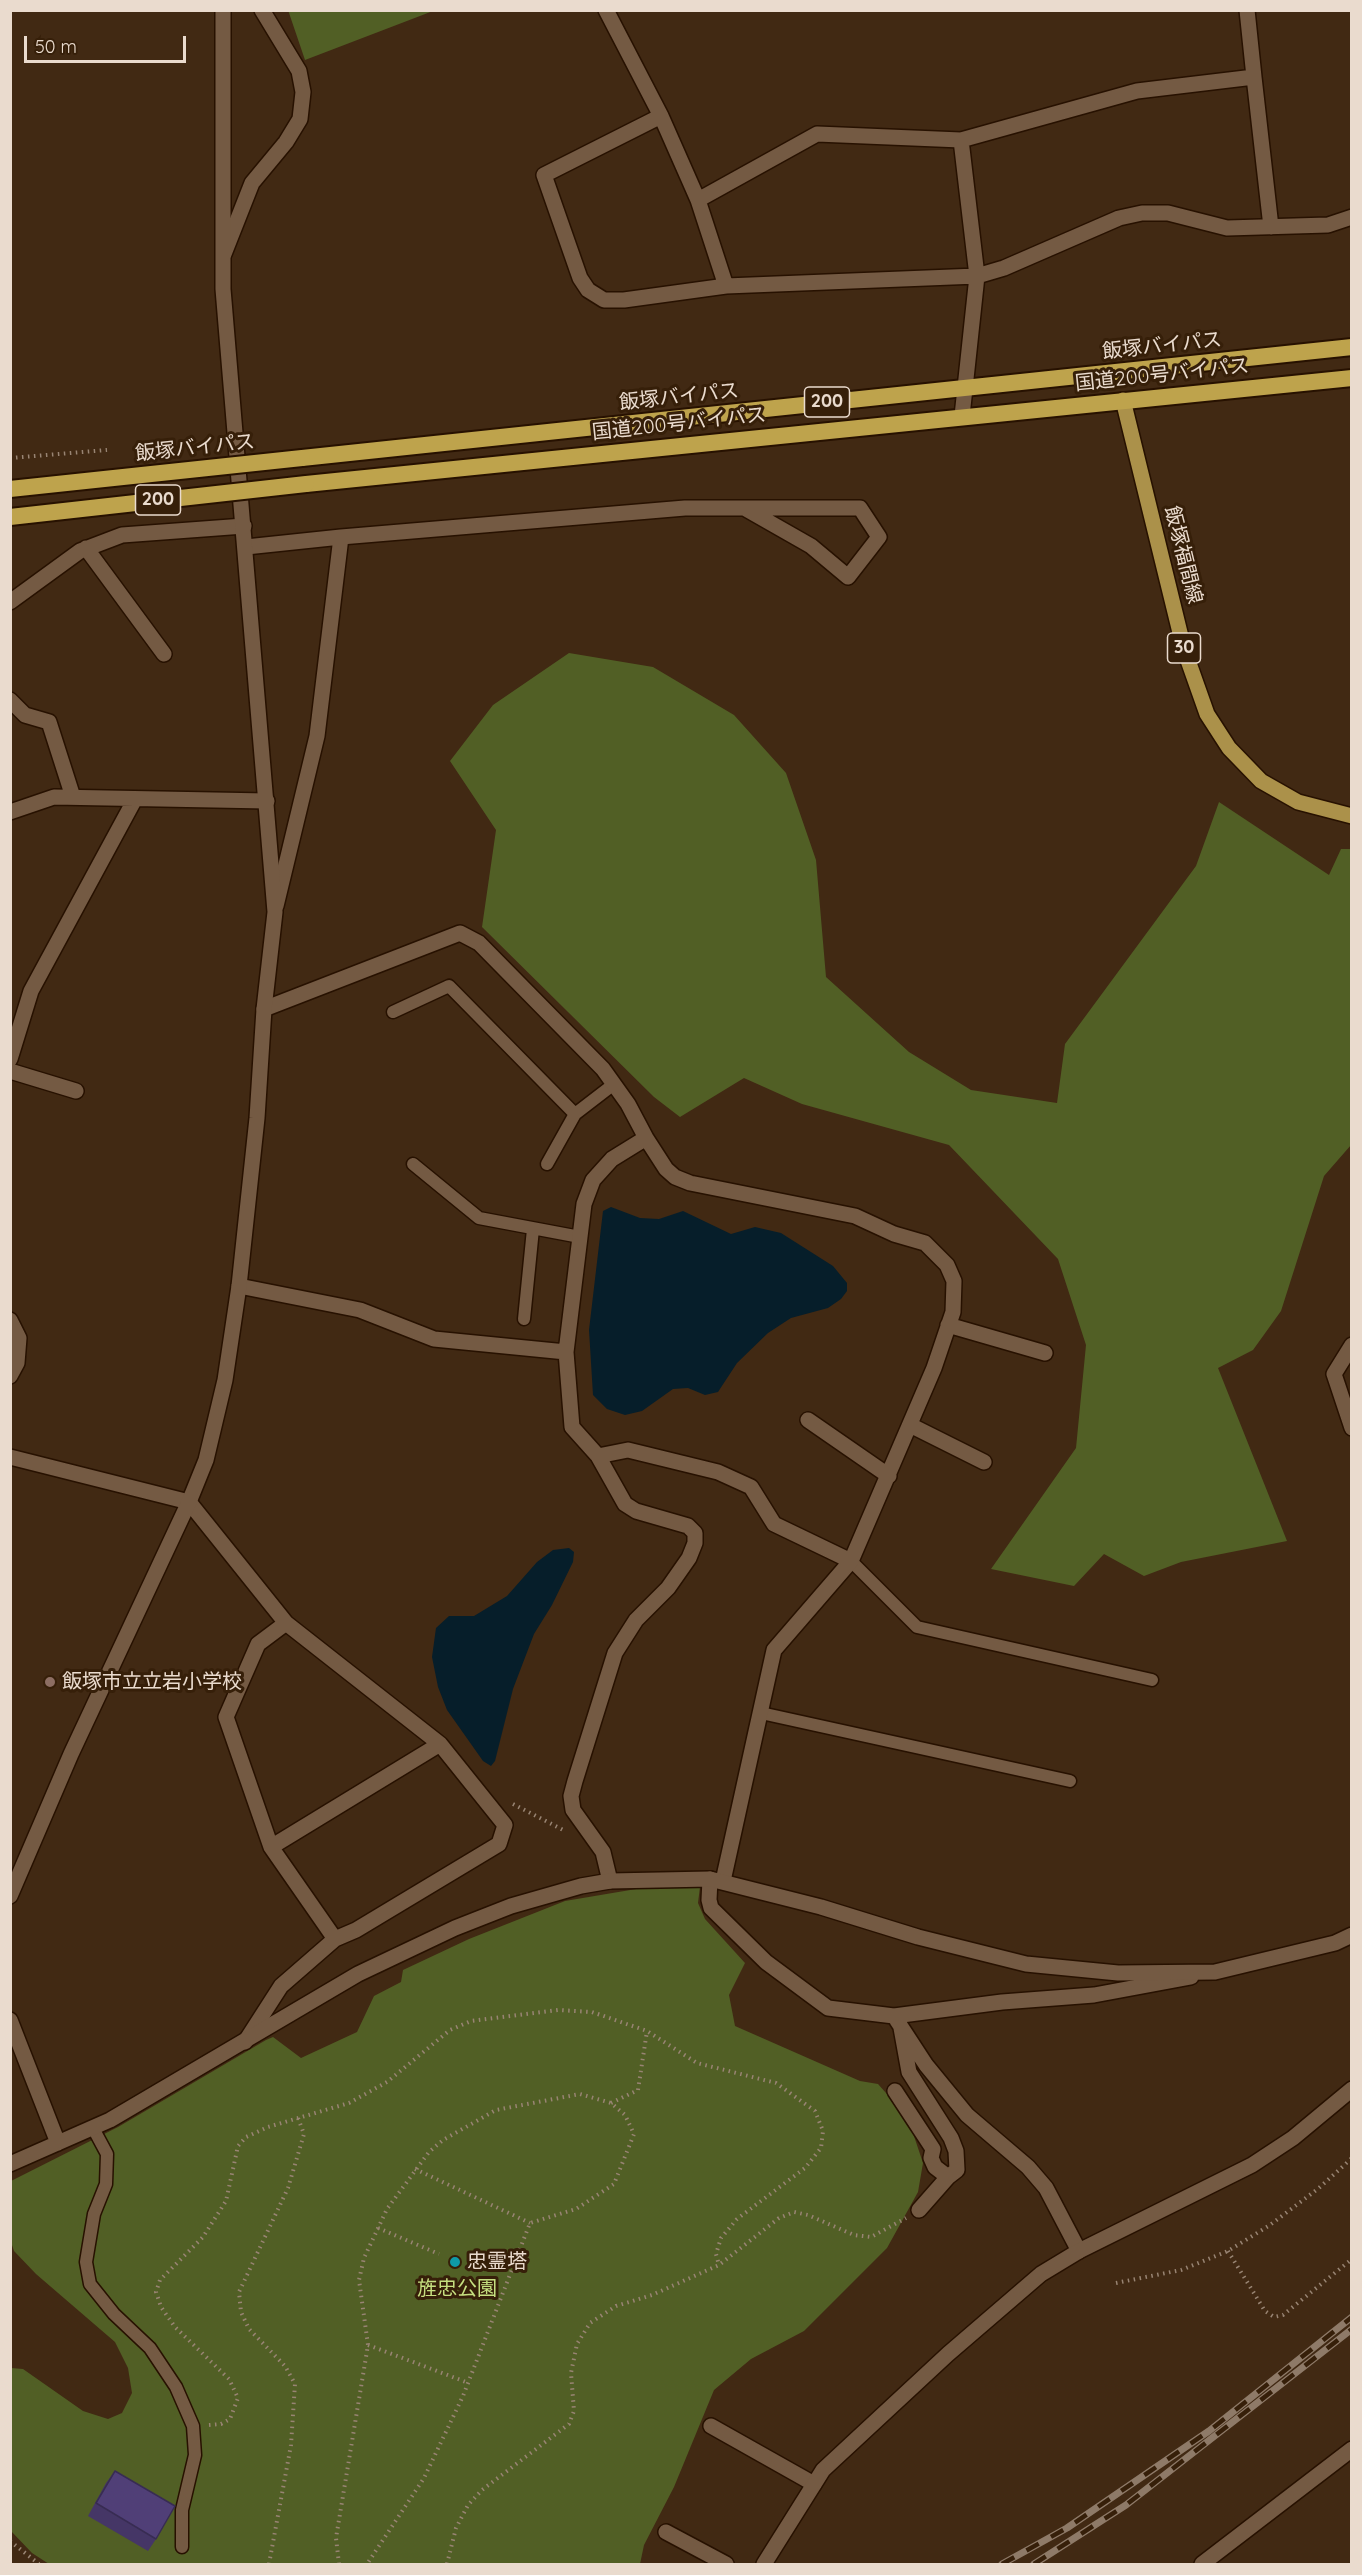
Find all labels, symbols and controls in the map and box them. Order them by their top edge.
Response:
scale bar [27,24,189,62]
text: 50 m [35,35,77,58]
street label: 飯塚バイパス [1101,328,1223,364]
street label: 国道200号バイパス [1074,354,1250,396]
street label: 飯塚バイパス [618,379,740,415]
road number: 200 [804,387,850,417]
street label: 国道200号バイパス [591,403,767,445]
street label: 飯塚バイパス [134,430,256,466]
road number: 200 [136,485,180,515]
street label: 飯塚福間線 [1159,504,1207,606]
road number: 30 [1168,633,1200,663]
place label: 飯塚市立立岩小学校 [62,1670,242,1694]
marker: 飯塚市立立岩小学校 [43,1675,57,1689]
place label: 忠霊塔 [467,2250,527,2274]
marker: 忠霊塔 [448,2255,462,2269]
park label: 旌忠公園 [417,2277,497,2301]

